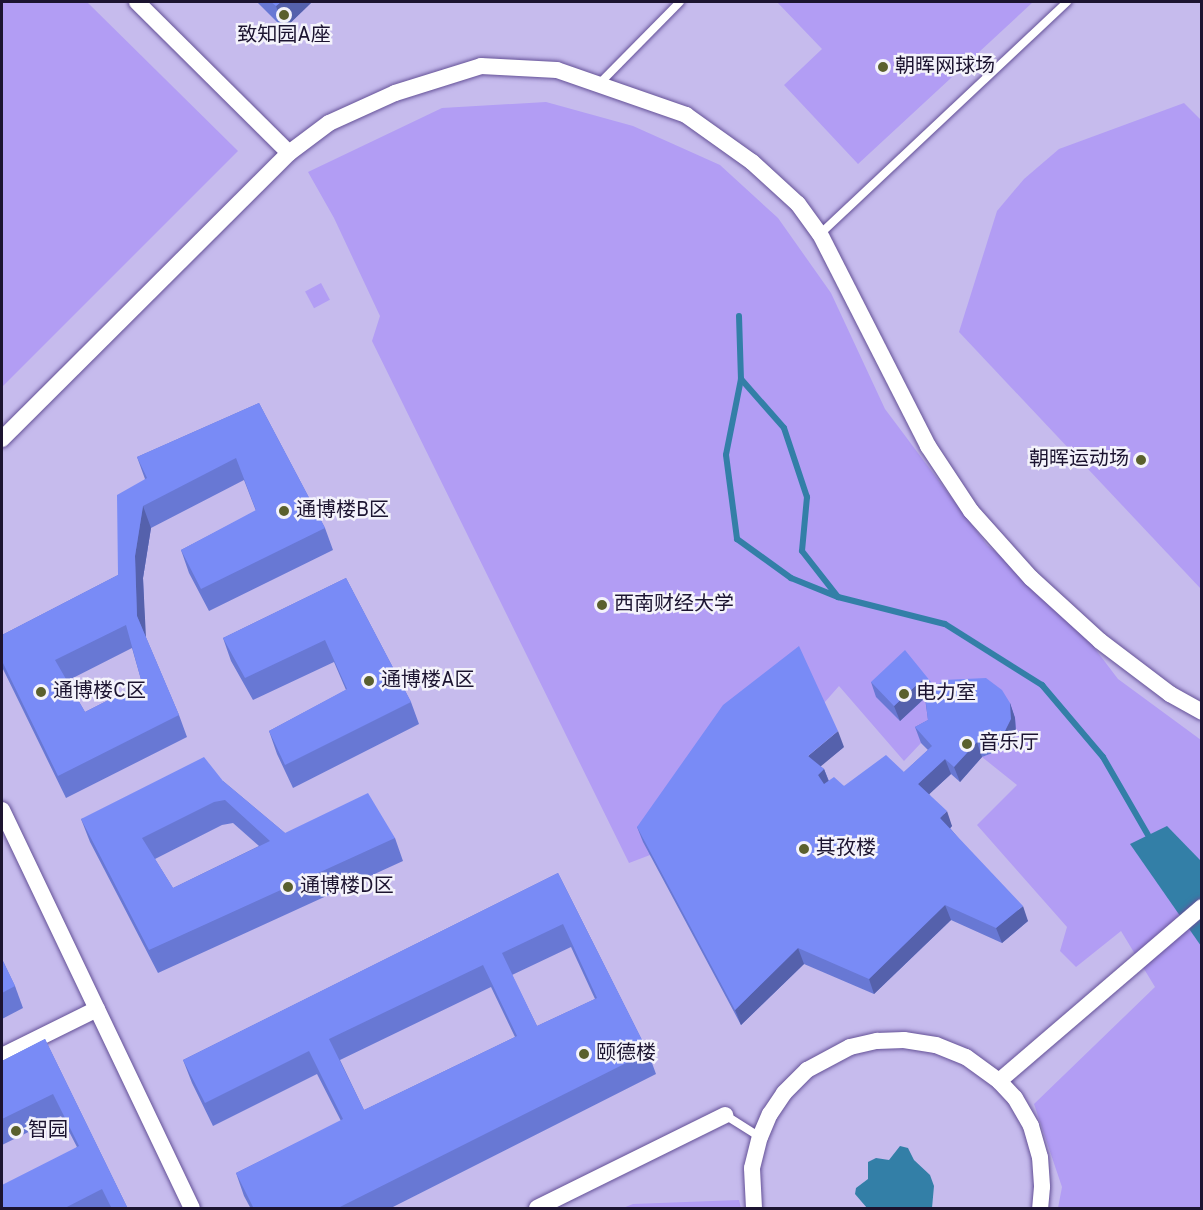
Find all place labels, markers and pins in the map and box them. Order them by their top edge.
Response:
marker: 致知园A座 [277,8,291,22]
place label: 致知园A座 [237,24,331,48]
place label: 朝晖网球场 [895,55,995,79]
marker: 朝晖网球场 [876,60,890,74]
place label: 朝晖运动场 [1029,448,1129,472]
marker: 朝晖运动场 [1134,453,1148,467]
place label: 通博楼B区 [296,499,389,523]
marker: 通博楼B区 [277,504,291,518]
place label: 西南财经大学 [614,593,734,617]
marker: 西南财经大学 [595,598,609,612]
place label: 通博楼A区 [381,669,475,693]
marker: 通博楼A区 [362,674,376,688]
place label: 通博楼C区 [53,680,146,704]
place label: 电力室 [916,682,976,706]
marker: 通博楼C区 [34,685,48,699]
marker: 电力室 [897,687,911,701]
place label: 音乐厅 [979,732,1039,756]
marker: 音乐厅 [960,737,974,751]
place label: 其孜楼 [816,837,876,861]
marker: 其孜楼 [797,842,811,856]
place label: 通博楼D区 [300,875,394,899]
marker: 通博楼D区 [281,880,295,894]
place label: 颐德楼 [596,1042,656,1066]
marker: 颐德楼 [577,1047,591,1061]
place label: 智园 [28,1119,68,1143]
marker: 智园 [9,1124,23,1138]

